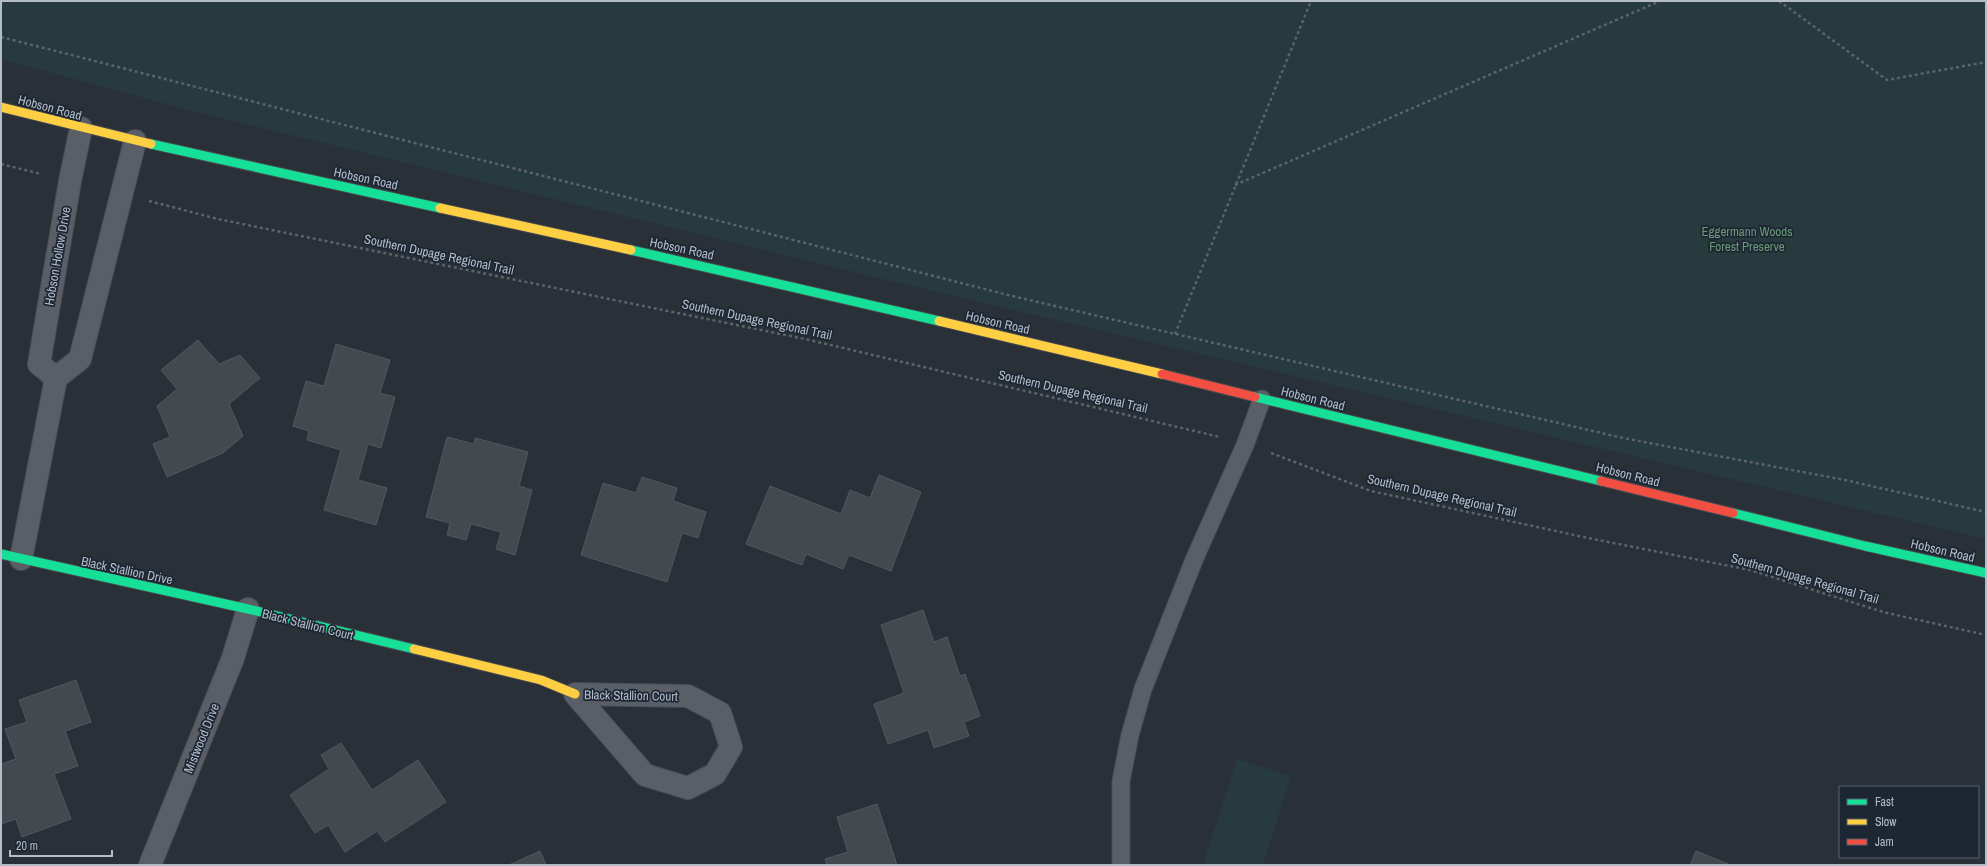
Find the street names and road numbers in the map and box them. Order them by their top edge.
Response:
street label: Hobson Road [16,91,84,124]
street label: Hobson Road [332,163,400,194]
street label: Hobson Hollow Drive [40,205,75,307]
street label: Southern Dupage Regional Trail [362,230,515,279]
street label: Hobson Road [648,233,716,264]
street label: Southern Dupage Regional Trail [680,295,833,344]
street label: Hobson Road [964,307,1032,338]
street label: Southern Dupage Regional Trail [996,366,1149,417]
street label: Hobson Road [1279,382,1347,415]
street label: Hobson Road [1594,458,1662,491]
street label: Southern Dupage Regional Trail [1365,470,1518,521]
street label: Hobson Road [1909,535,1977,566]
street label: Southern Dupage Regional Trail [1729,549,1881,608]
street label: Black Stallion Drive [80,553,174,588]
street label: Black Stallion Court [260,605,355,644]
street label: Black Stallion Court [584,686,678,705]
street label: Mistwood Drive [180,701,223,776]

